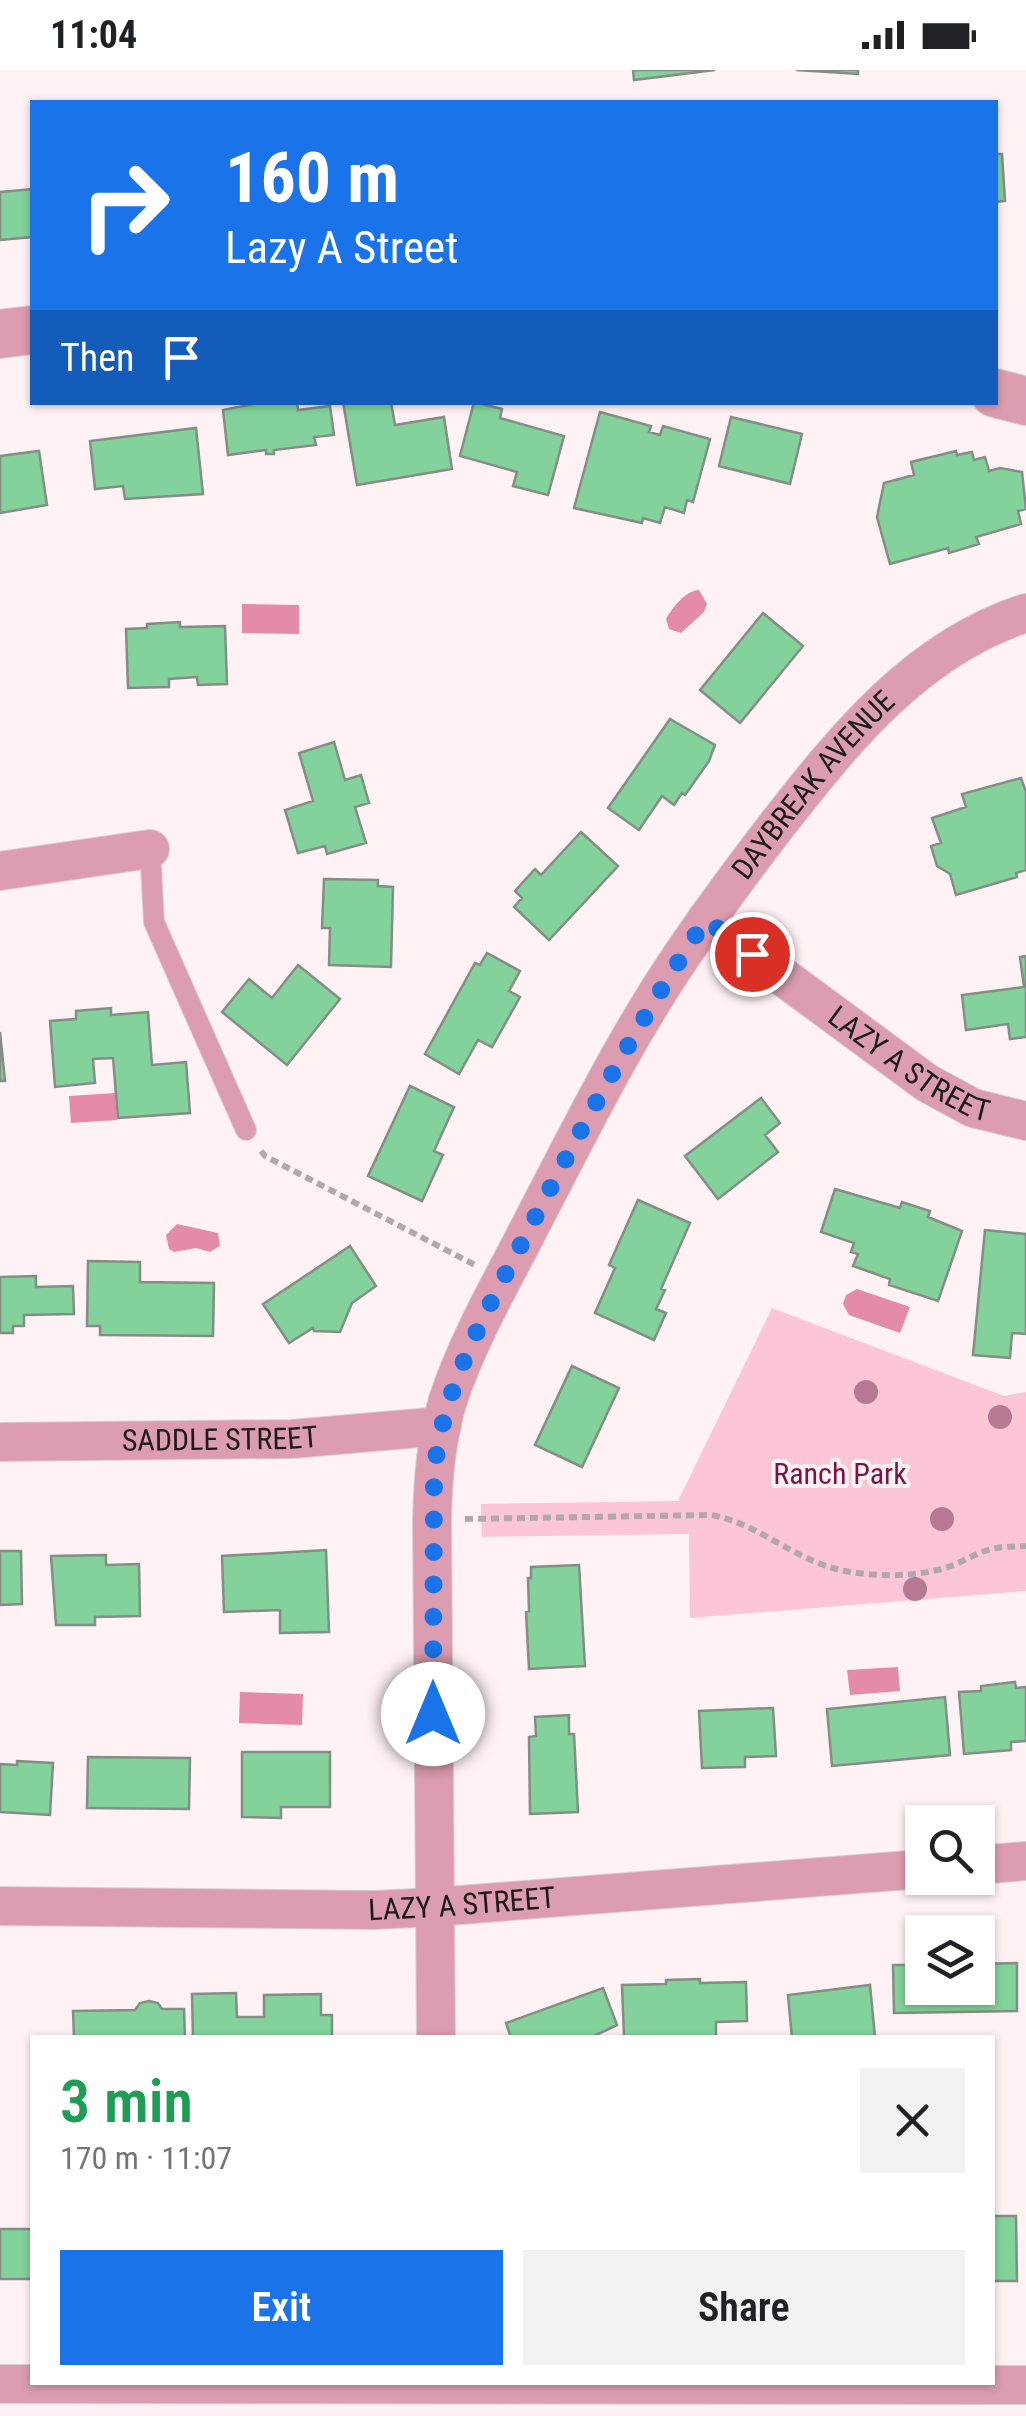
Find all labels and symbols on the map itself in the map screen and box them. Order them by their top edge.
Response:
street label: DAYBREAK AVENUE [724,683,901,886]
pin [710,912,795,997]
street label: LAZY A STREET [822,998,993,1128]
street label: SADDLE STREET [122,1419,319,1458]
park label: Ranch Park [773,1456,907,1491]
position arrow [381,1662,485,1766]
street label: LAZY A STREET [367,1880,557,1927]

